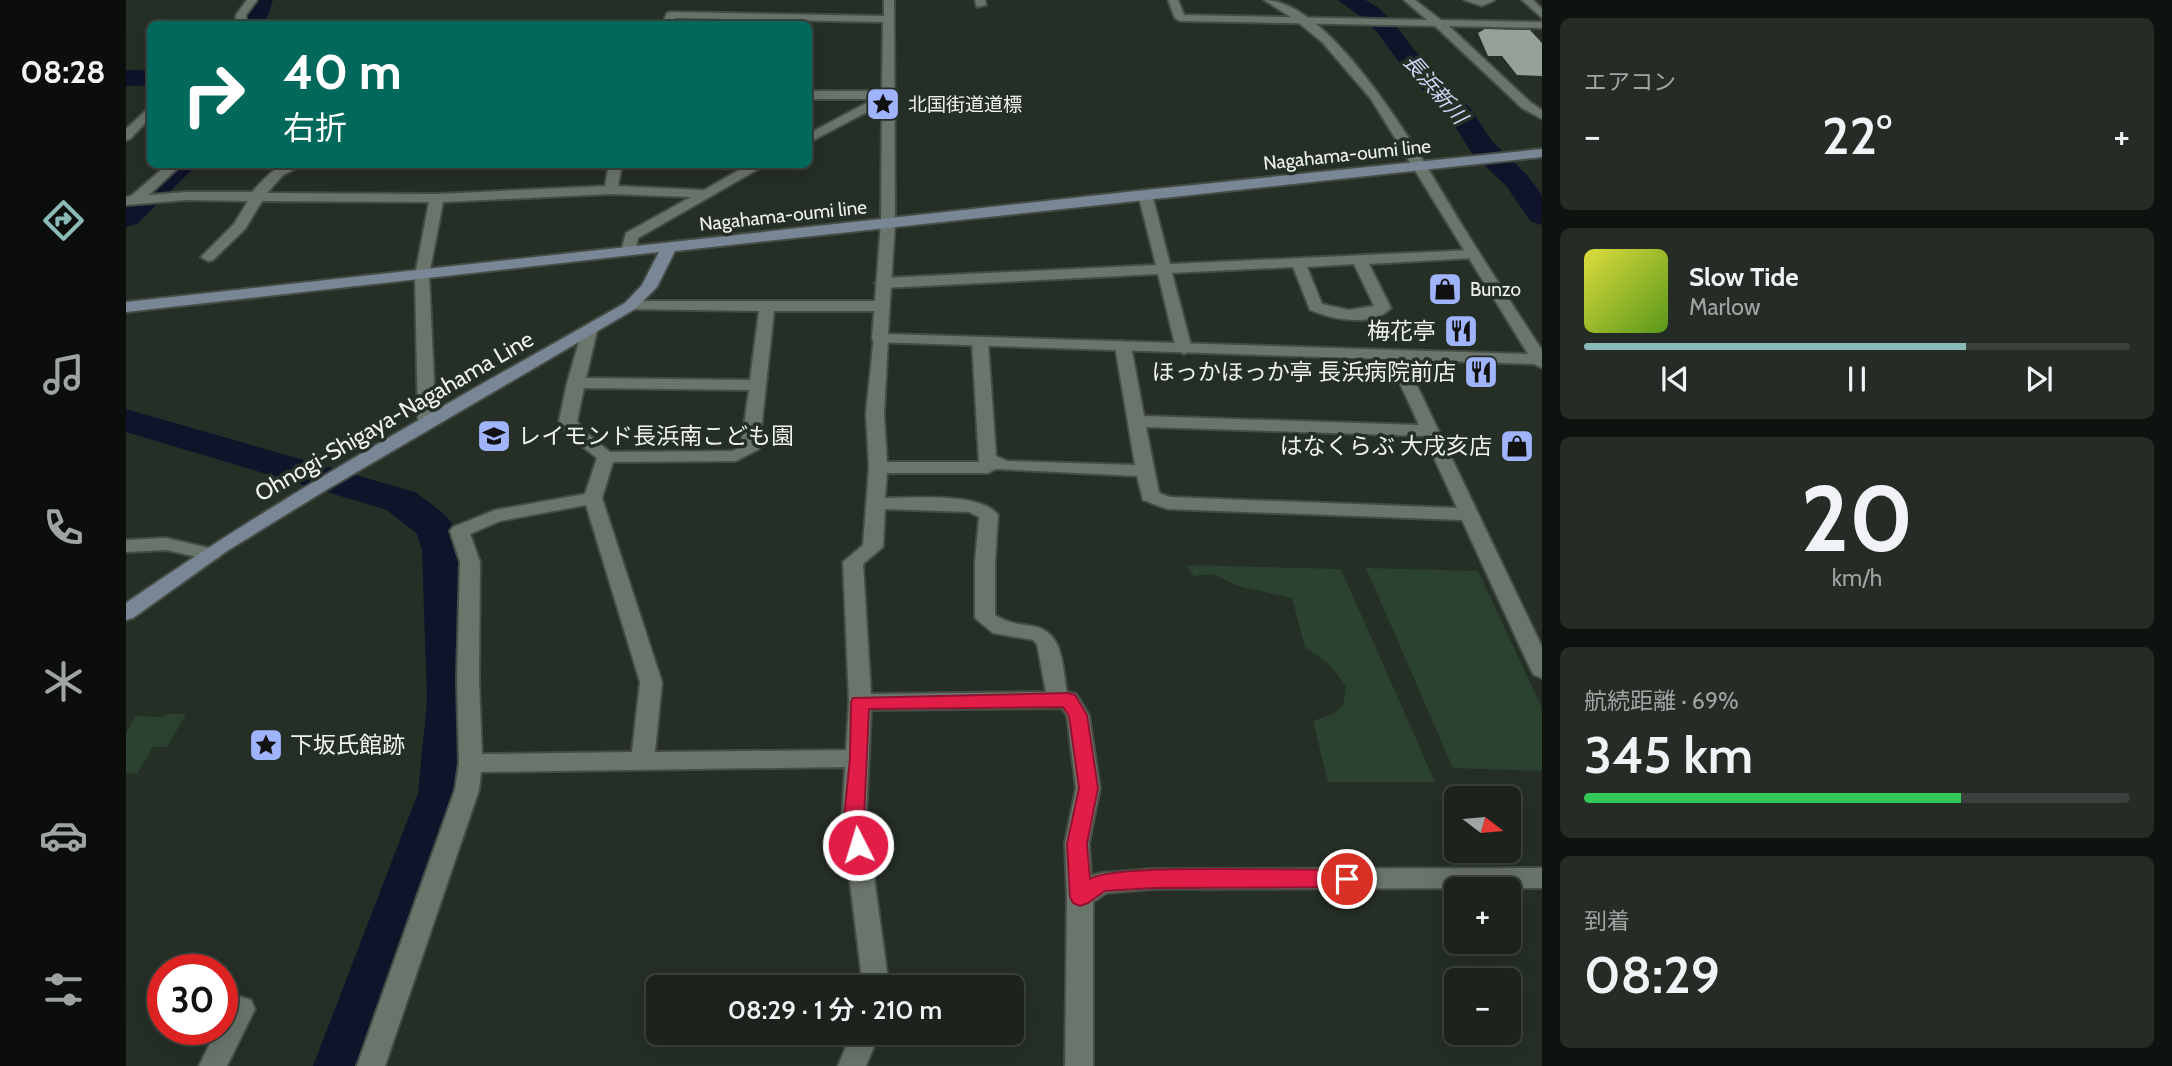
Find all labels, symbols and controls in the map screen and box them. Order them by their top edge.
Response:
text: 40 m [283,42,402,101]
icon: right [168,49,259,140]
water label: 長浜新川 [1398,49,1474,130]
text: 08:28 [20,52,106,91]
text: エアコン [1584,68,1676,96]
place icon: 北国街道道標 [864,85,902,123]
place label: 北国街道道標 [908,93,1022,116]
text: 22° [1822,104,1892,167]
text: 右折 [283,108,347,147]
text: − [1584,112,1601,159]
text: + [2113,112,2130,159]
street label: Nagahama-oumi line [1262,134,1432,175]
street label: Nagahama-oumi line [698,195,868,236]
icon: directions [39,196,88,245]
text: Slow Tide [1689,261,1799,293]
shop icon: Bunzo [1426,270,1464,308]
place label: Bunzo [1470,278,1521,301]
text: Marlow [1689,293,1760,321]
restaurant icon: 梅花亭 [1442,312,1480,350]
place label: 梅花亭 [1367,317,1436,345]
street label: Ohnogi-Shigaya-Nagahama Line [250,324,539,507]
icon: music [39,350,88,399]
restaurant icon: ほっかほっか亭 長浜病院前店 [1462,353,1500,391]
place label: ほっかほっか亭 長浜病院前店 [1152,358,1456,386]
icon: previous [1656,360,1694,398]
icon: pause [1838,360,1876,398]
icon: next [2020,360,2058,398]
school or university icon: レイモンド長浜南こども園 [475,417,513,455]
place label: レイモンド長浜南こども園 [518,422,794,450]
shop icon: はなくらぶ 大戌亥店 [1498,427,1536,465]
place label: はなくらぶ 大戌亥店 [1280,432,1492,460]
text: 20 [1801,463,1913,574]
icon: phone [39,503,88,552]
text: km/h [1832,564,1882,592]
icon: climate [39,657,88,706]
text: 航続距離 · 69% [1584,687,1739,715]
text: 345 km [1584,723,1753,786]
place icon: 下坂氏館跡 [247,726,285,764]
place label: 下坂氏館跡 [290,731,405,759]
north arrow [1444,786,1521,863]
map controls [1444,786,1521,1045]
position arrow [821,808,895,882]
icon: car [39,811,88,860]
pin [1317,849,1377,909]
icon: arrive [1328,860,1366,898]
button: + [1444,877,1521,954]
text: 到着 [1584,907,1630,935]
text: 08:29 [1584,943,1720,1006]
speed limit sign: 30 [147,954,238,1045]
icon: filters [39,965,88,1014]
button: − [1444,968,1521,1045]
text: 08:29 · 1 分 · 210 m [728,994,942,1026]

